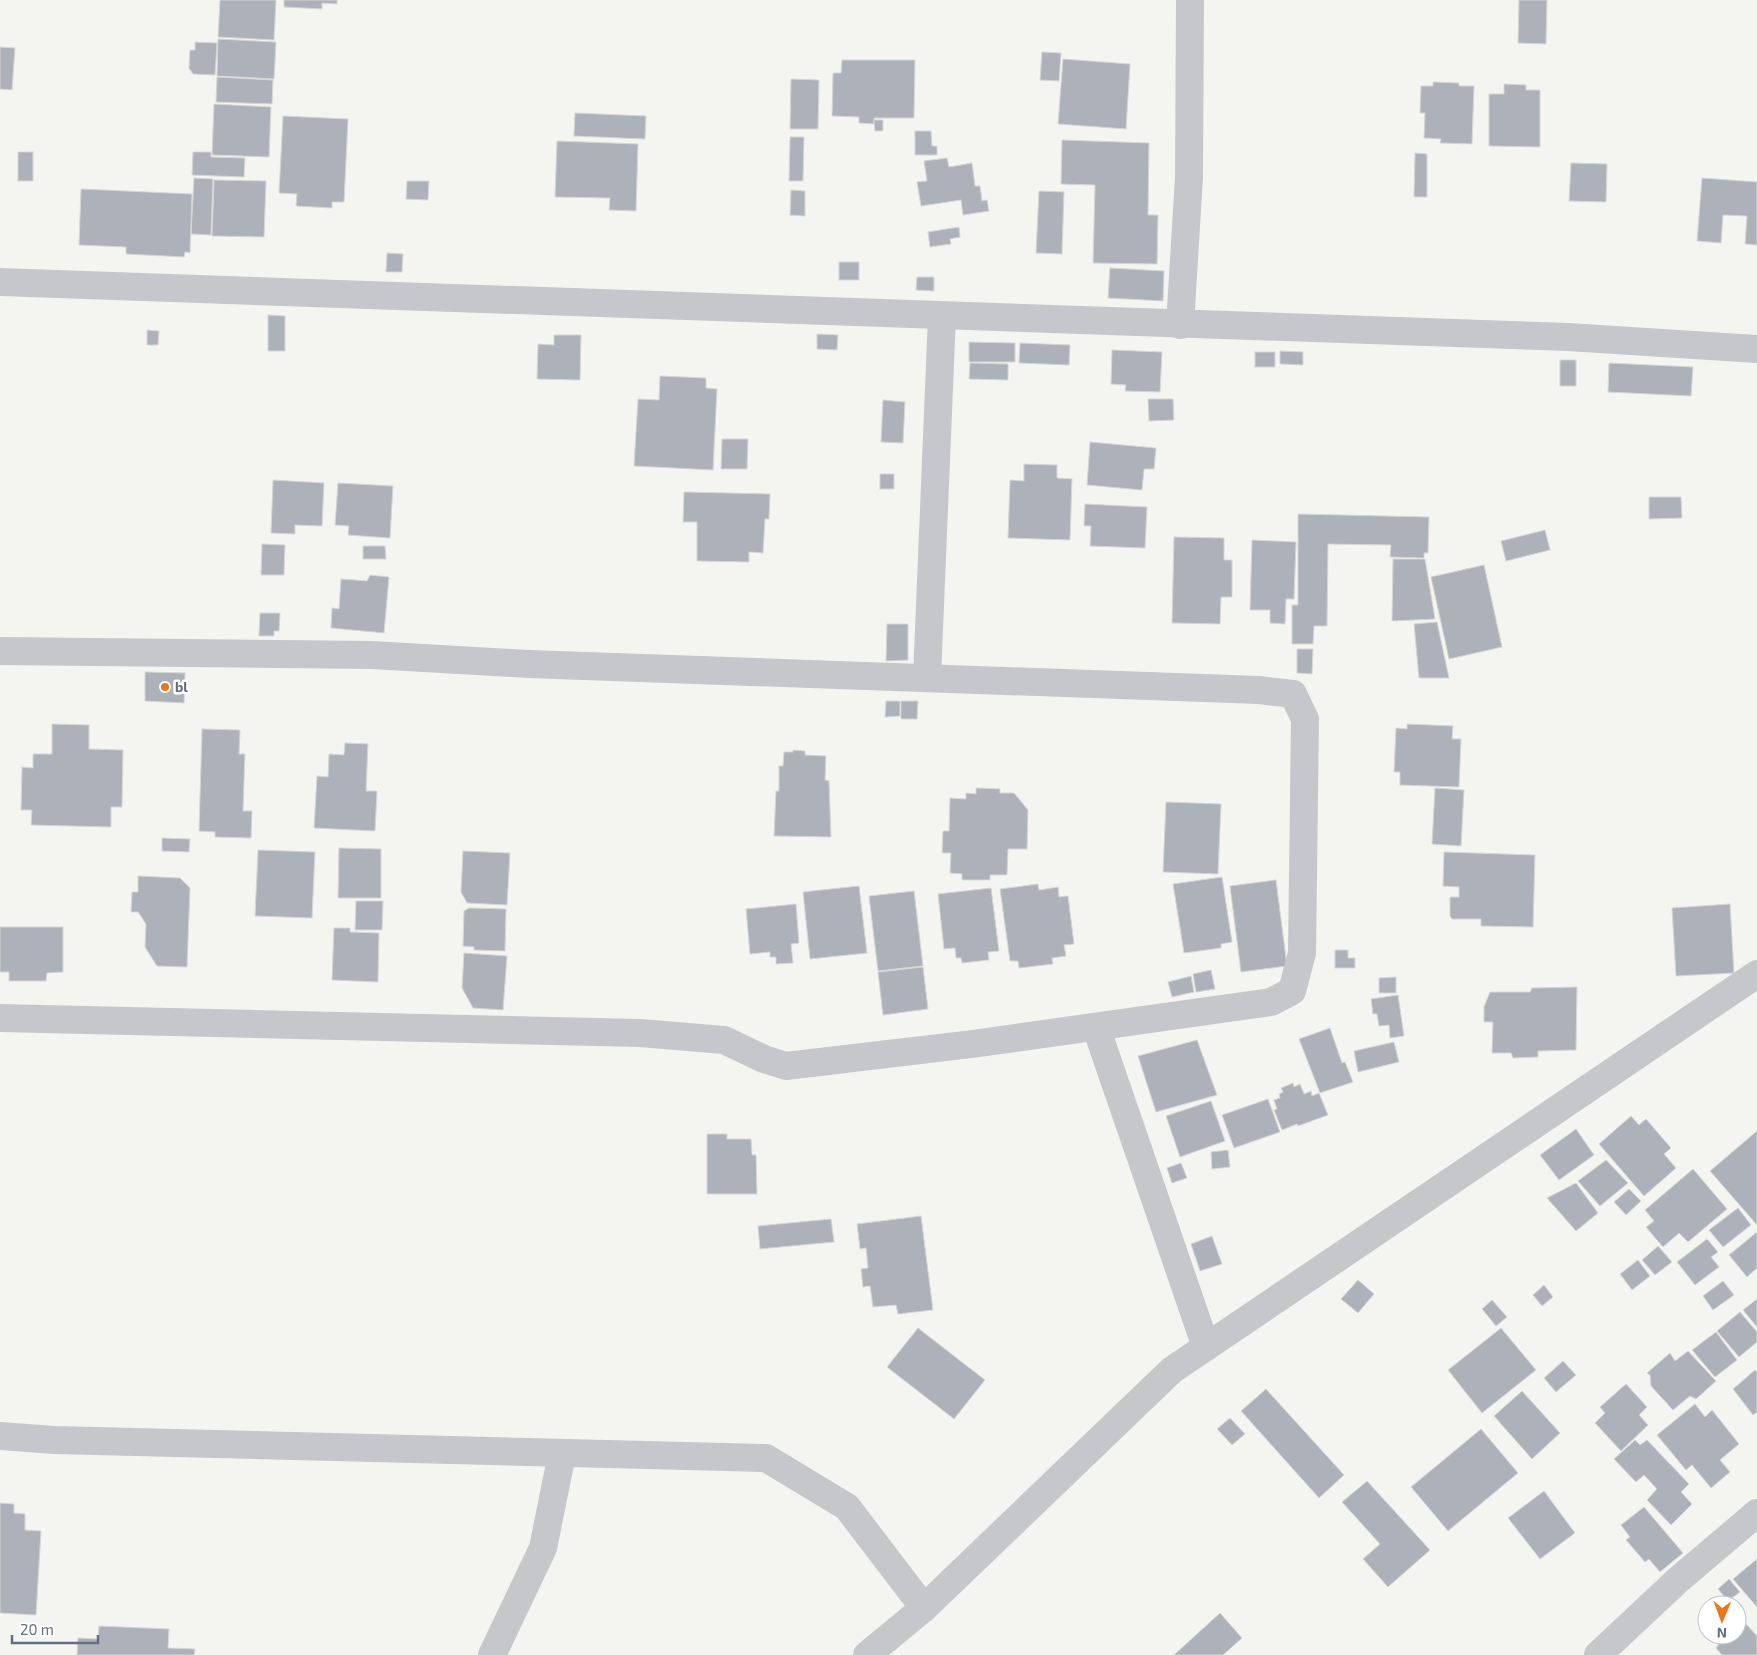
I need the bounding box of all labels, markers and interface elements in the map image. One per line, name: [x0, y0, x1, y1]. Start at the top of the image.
place label: bl: [175, 678, 188, 695]
marker: bl: [159, 681, 171, 693]
north arrow: [1697, 1595, 1747, 1645]
scale bar: [12, 1612, 99, 1644]
text: 20 m: [20, 1620, 54, 1638]
text: N: [1717, 1625, 1727, 1642]

